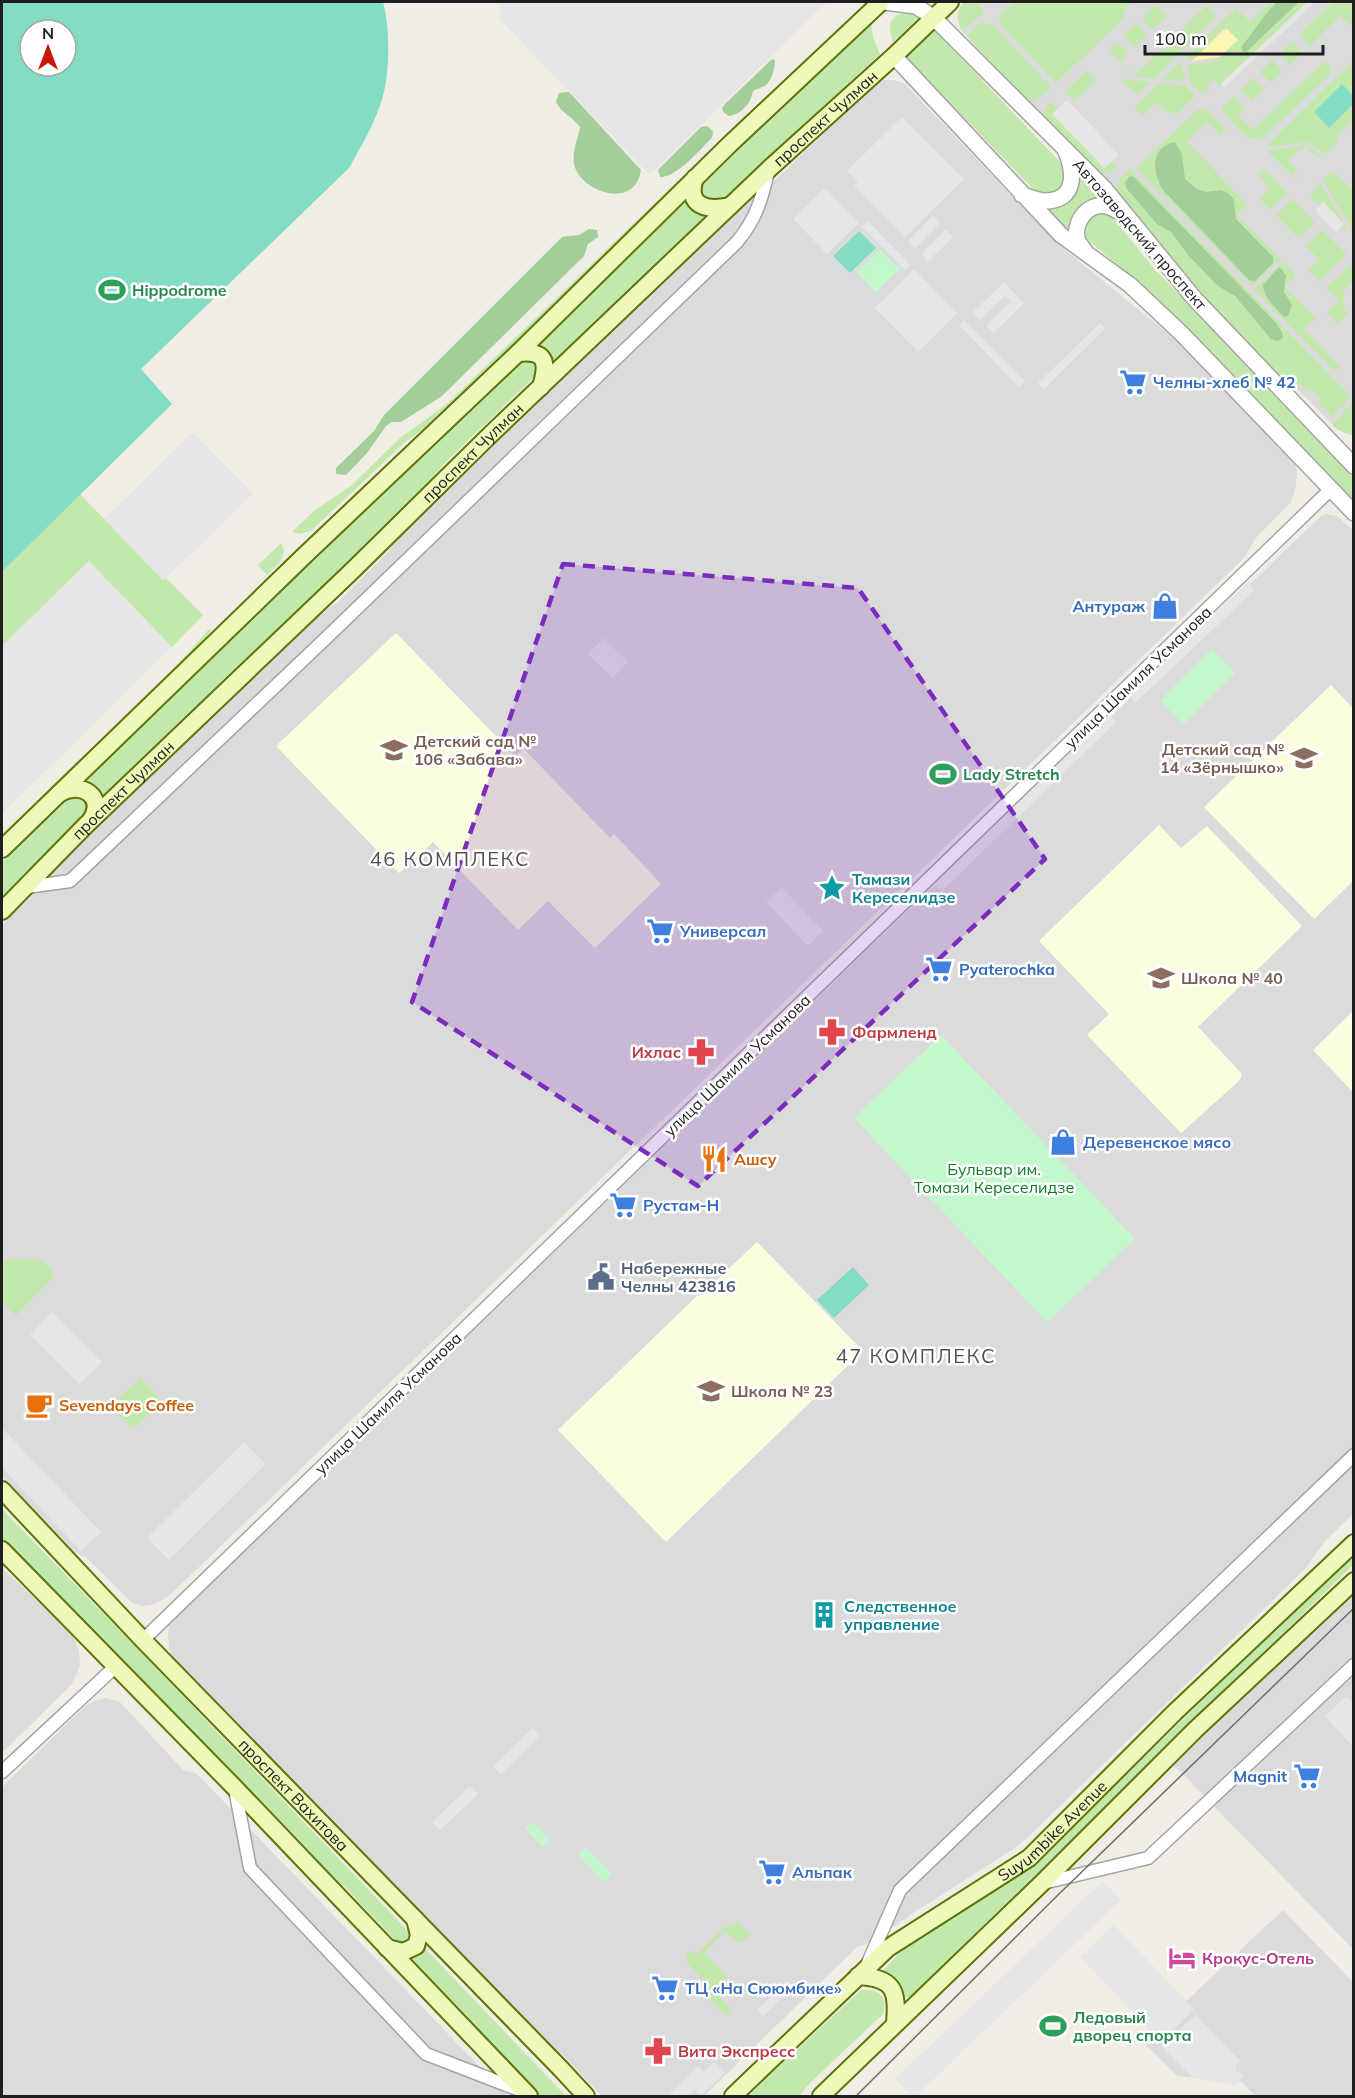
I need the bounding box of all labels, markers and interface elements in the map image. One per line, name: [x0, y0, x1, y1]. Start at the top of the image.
north arrow: [18, 18, 78, 78]
scale bar: [1145, 18, 1324, 56]
text: N: [42, 23, 54, 43]
text: 100 m: [1154, 27, 1207, 50]
street label: проспект Чулман: [769, 66, 882, 170]
street label: Автозаводский проспект: [1069, 154, 1212, 314]
sports icon: Hippodrome: [97, 275, 127, 305]
place label: Hippodrome: [132, 280, 227, 300]
supermarket icon: Челны-хлеб № 42: [1118, 367, 1148, 397]
place label: Челны-хлеб № 42: [1153, 372, 1296, 392]
street label: проспект Чулман: [418, 399, 527, 507]
shop icon: Антураж: [1150, 591, 1180, 621]
place label: Антураж: [1073, 596, 1145, 616]
street label: улица Шамиля Усманова: [1060, 602, 1216, 752]
place label: Детский сад № 106 «Забава»: [414, 731, 536, 769]
school or university icon: Детский сад № 106 «Забава»: [379, 735, 409, 765]
street label: проспект Чулман: [68, 736, 178, 844]
place label: Детский сад № 14 «Зёрнышко»: [1160, 739, 1284, 777]
school or university icon: Детский сад № 14 «Зёрнышко»: [1289, 743, 1319, 773]
sports icon: Lady Stretch: [928, 759, 958, 789]
place label: Lady Stretch: [963, 764, 1060, 784]
district label: 46 КОМПЛЕКС: [370, 846, 530, 871]
place label: Тамази Кереселидзе: [852, 869, 956, 907]
place icon: Тамази Кереселидзе: [817, 873, 847, 903]
supermarket icon: Универсал: [645, 916, 675, 946]
place label: Универсал: [679, 921, 766, 941]
supermarket icon: Pyaterochka: [924, 954, 954, 984]
place label: Pyaterochka: [959, 959, 1055, 979]
school or university icon: Школа № 40: [1146, 963, 1176, 993]
place label: Школа № 40: [1181, 968, 1283, 988]
street label: улица Шамиля Усманова: [659, 990, 815, 1140]
pharmacy icon: Фармленд: [817, 1017, 847, 1047]
place label: Фармленд: [852, 1022, 937, 1042]
pharmacy icon: Ихлас: [686, 1037, 716, 1067]
place label: Ихлас: [632, 1042, 681, 1062]
shop icon: Деревенское мясо: [1048, 1127, 1078, 1157]
place label: Деревенское мясо: [1083, 1132, 1231, 1152]
restaurant icon: Ашсу: [699, 1144, 729, 1174]
place label: Ашсу: [734, 1149, 777, 1169]
park label: Бульвар им. Томази Кереселидзе: [914, 1159, 1074, 1197]
supermarket icon: Рустам-Н: [608, 1190, 638, 1220]
place label: Рустам-Н: [643, 1195, 719, 1215]
place label: Набережные Челны 423816: [621, 1258, 736, 1296]
public building icon: Набережные Челны 423816: [586, 1262, 616, 1292]
street label: улица Шамиля Усманова: [310, 1328, 466, 1478]
district label: 47 КОМПЛЕКС: [836, 1343, 996, 1368]
school or university icon: Школа № 23: [696, 1376, 726, 1406]
place label: Школа № 23: [731, 1381, 833, 1401]
cafe icon: Sevendays Coffee: [24, 1390, 54, 1420]
place label: Sevendays Coffee: [59, 1395, 194, 1415]
place label: Следственное управление: [844, 1596, 957, 1634]
building icon: Следственное управление: [809, 1600, 839, 1630]
street label: проспект Вахитова: [235, 1734, 353, 1855]
supermarket icon: Magnit: [1292, 1761, 1322, 1791]
place label: Magnit: [1233, 1766, 1287, 1786]
street label: Suyumbike Avenue: [994, 1776, 1111, 1885]
supermarket icon: Альпак: [757, 1857, 787, 1887]
place label: Альпак: [792, 1862, 853, 1882]
hotel icon: Крокус-Отель: [1167, 1943, 1197, 1973]
place label: Крокус-Отель: [1202, 1948, 1314, 1968]
supermarket icon: ТЦ «На Сююмбике»: [650, 1973, 680, 2003]
place label: ТЦ «На Сююмбике»: [685, 1978, 842, 1998]
place label: Ледовый дворец спорта: [1073, 2007, 1192, 2045]
sports icon: Ледовый дворец спорта: [1038, 2011, 1068, 2041]
pharmacy icon: Вита Экспресс: [643, 2036, 673, 2066]
place label: Вита Экспресс: [678, 2041, 795, 2061]

